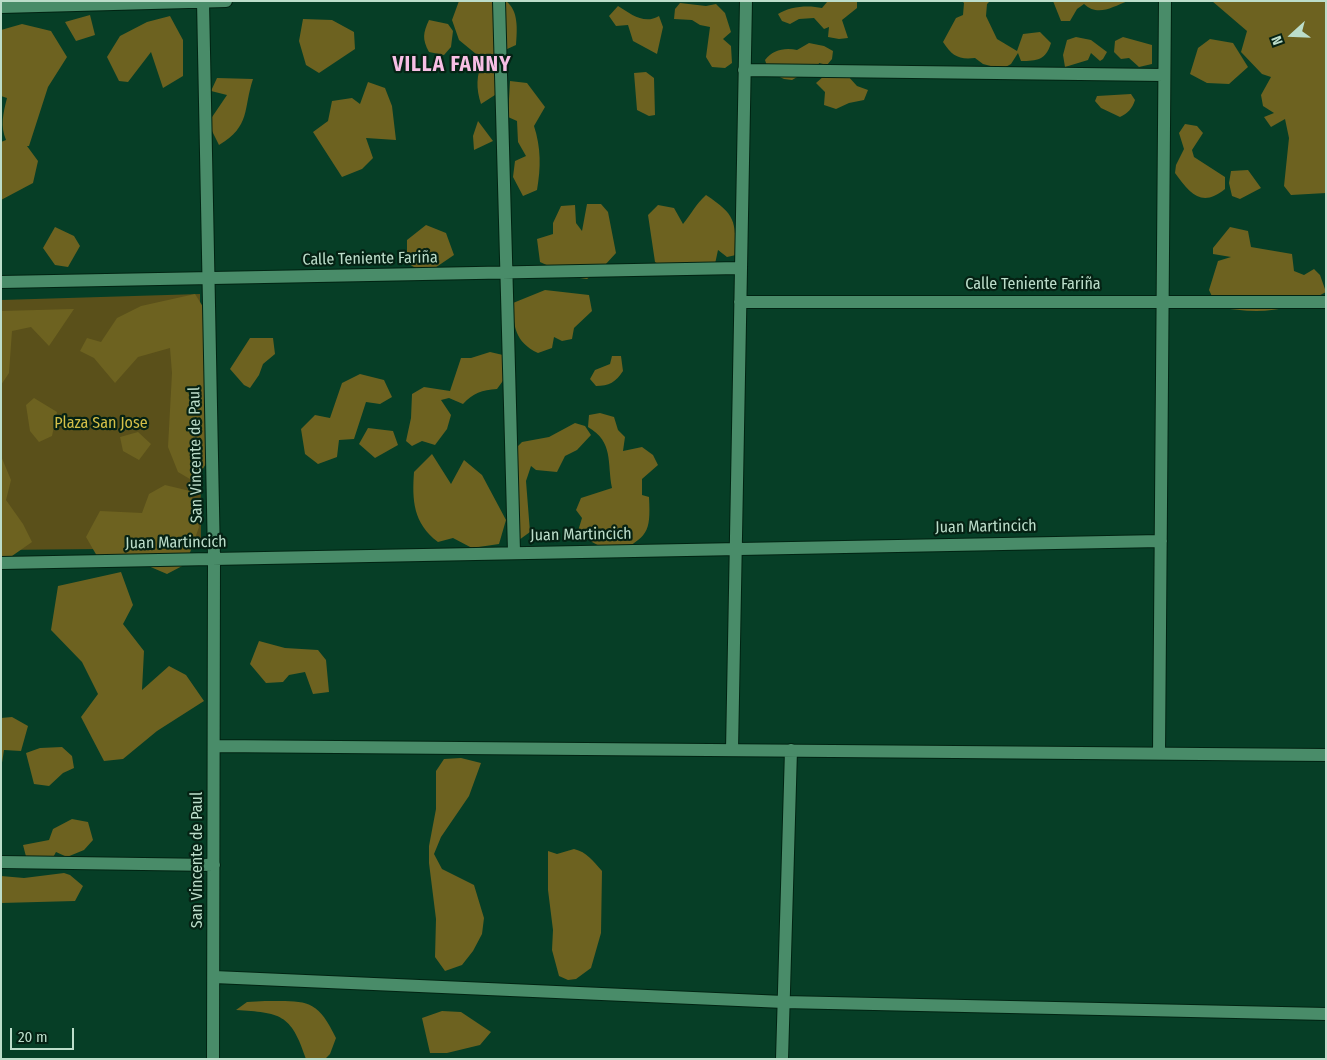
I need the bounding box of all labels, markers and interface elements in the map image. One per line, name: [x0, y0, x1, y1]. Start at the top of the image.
north arrow: [1267, 10, 1317, 60]
text: N: [1268, 33, 1287, 47]
district label: VILLA FANNY: [391, 52, 513, 78]
street label: Calle Teniente Fariña: [302, 248, 438, 270]
street label: Calle Teniente Fariña: [965, 275, 1101, 295]
street label: San Vincente de Paul: [185, 387, 207, 523]
park label: Plaza San Jose: [54, 414, 148, 434]
street label: Juan Martincich: [935, 517, 1037, 537]
street label: Juan Martincich: [530, 525, 632, 545]
street label: Juan Martincich: [125, 533, 227, 553]
street label: San Vincente de Paul: [188, 792, 208, 928]
scale bar: [12, 1018, 76, 1050]
text: 20 m: [18, 1028, 48, 1046]

